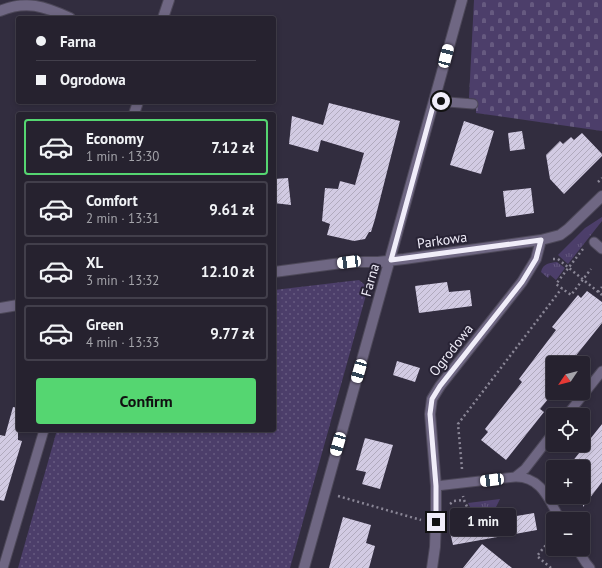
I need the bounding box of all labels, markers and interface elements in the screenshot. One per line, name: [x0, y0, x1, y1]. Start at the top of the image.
text: Farna: [60, 32, 96, 51]
car: [437, 43, 455, 69]
text: Ogrodowa: [60, 70, 126, 89]
route start: [432, 92, 450, 110]
icon: car: [38, 129, 74, 165]
text: Economy: [86, 129, 144, 148]
text: 7.12 zł: [211, 138, 254, 157]
text: 1 min · 13:30: [86, 148, 159, 165]
icon: car: [38, 191, 74, 227]
text: Comfort: [86, 191, 138, 210]
text: 9.61 zł: [209, 200, 254, 219]
text: 2 min · 13:31: [86, 210, 159, 227]
street label: Parkowa: [416, 228, 468, 252]
icon: car: [38, 253, 74, 289]
text: XL: [86, 253, 103, 272]
car: [336, 255, 362, 269]
street label: Farna: [357, 261, 383, 299]
text: 12.10 zł: [201, 262, 254, 281]
text: 3 min · 13:32: [86, 272, 159, 289]
icon: car: [38, 315, 74, 351]
text: Green: [86, 315, 124, 334]
street label: Ogrodowa: [425, 320, 477, 380]
text: 9.77 zł: [210, 324, 254, 343]
text: 4 min · 13:33: [86, 334, 159, 351]
north arrow: [546, 356, 590, 400]
map controls: [546, 356, 590, 556]
car: [350, 358, 368, 384]
button: Confirm: [36, 378, 256, 424]
button: locate: [546, 408, 590, 452]
car: [329, 431, 347, 457]
button: +: [546, 460, 590, 504]
car: [479, 473, 505, 487]
callout: 1 min: [450, 508, 516, 536]
button: −: [546, 512, 590, 556]
route end: [427, 513, 445, 531]
text: 1 min: [467, 513, 499, 530]

